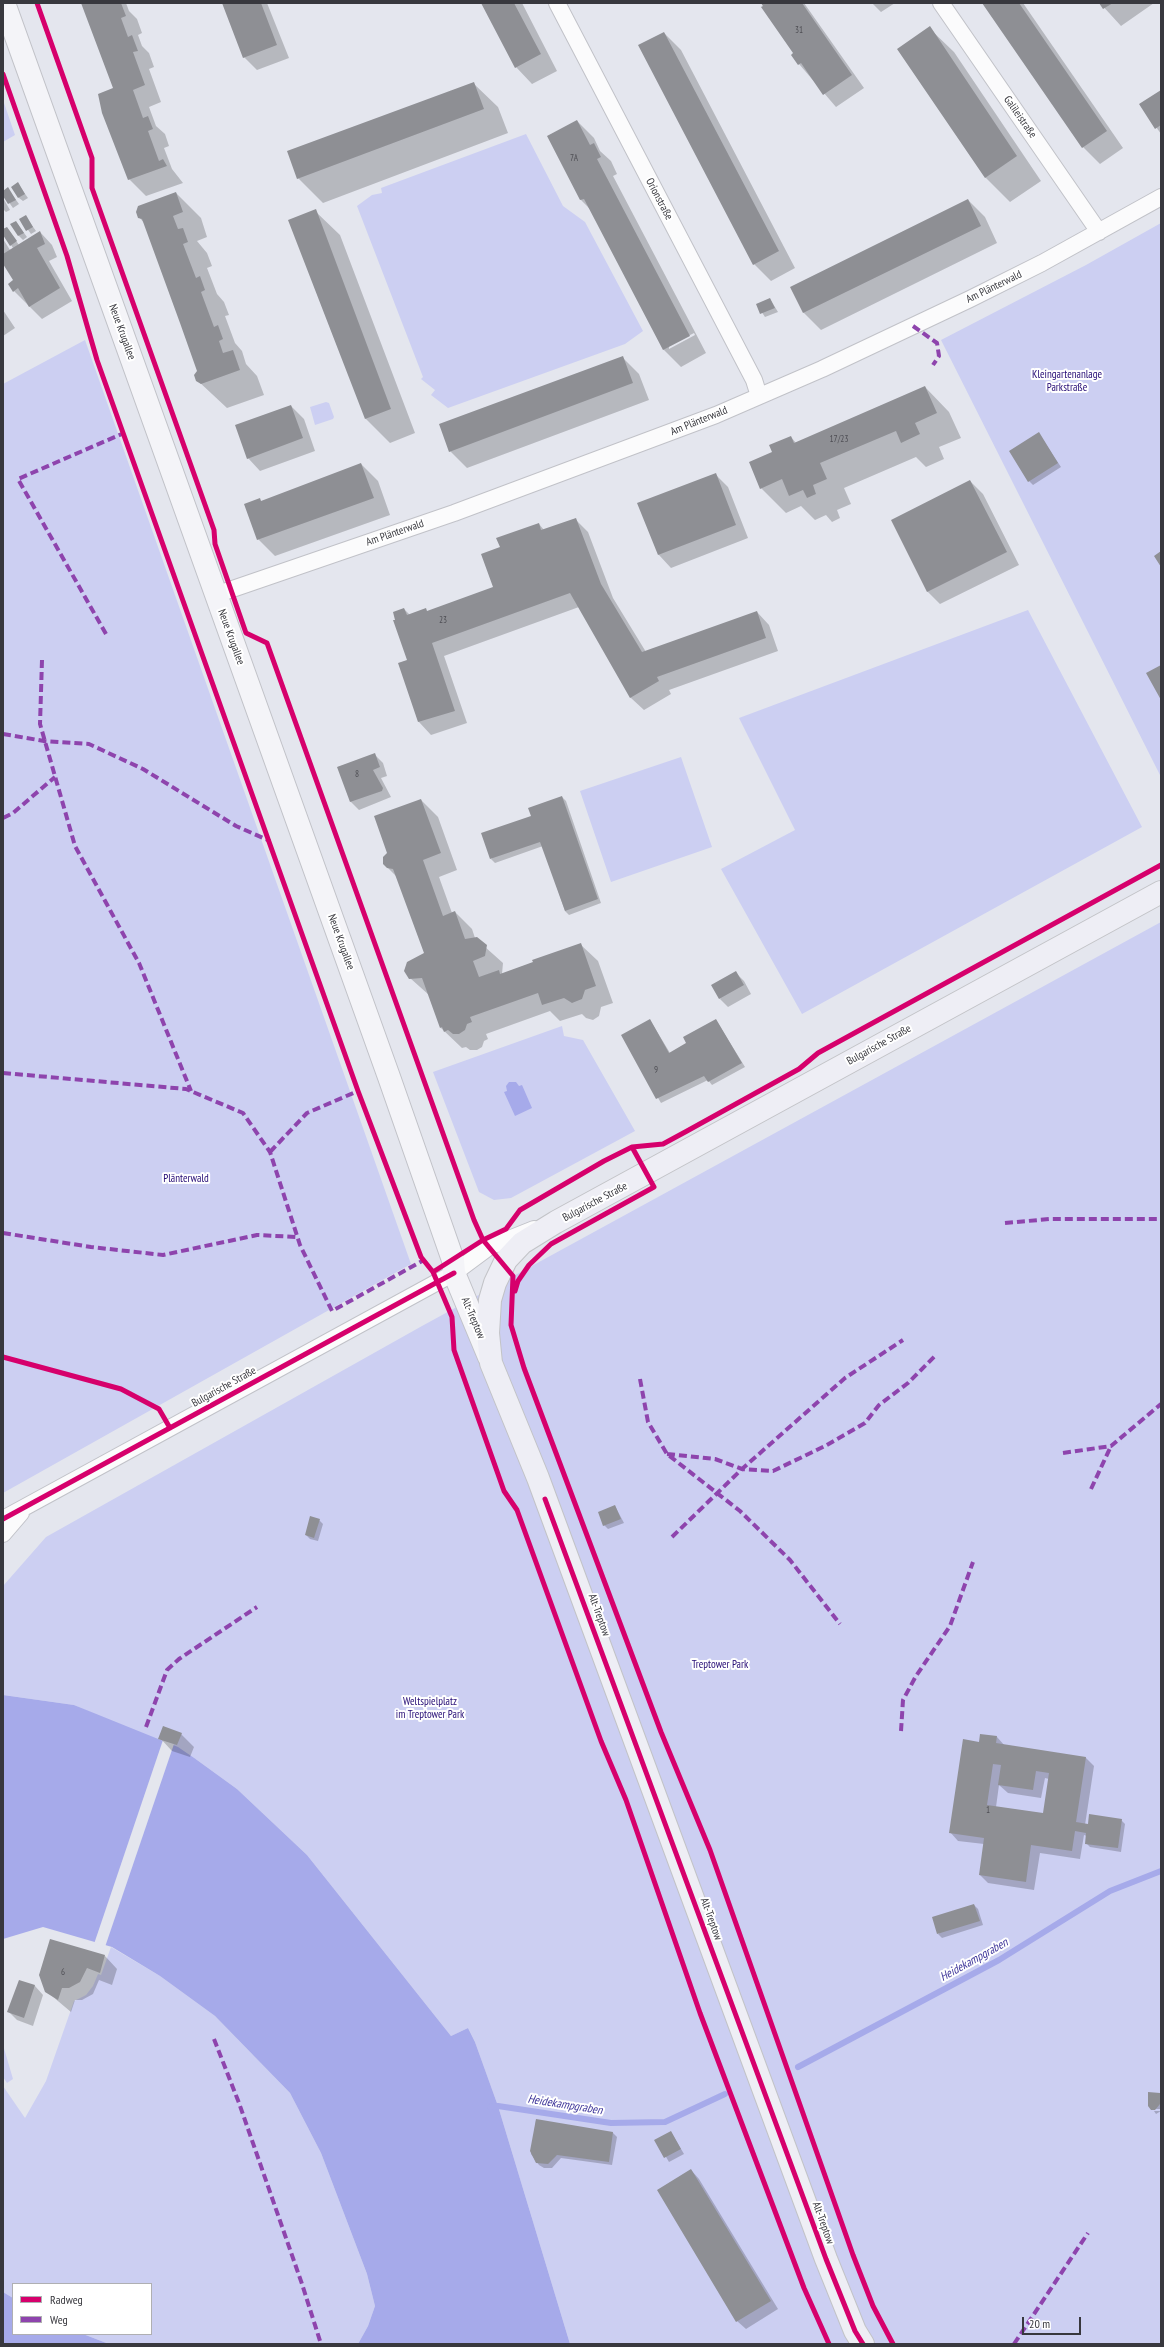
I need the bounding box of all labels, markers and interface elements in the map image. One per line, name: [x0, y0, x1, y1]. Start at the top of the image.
house number: 31: [795, 25, 803, 35]
street label: Galileistraße: [1001, 93, 1039, 141]
house number: 7A: [570, 153, 578, 163]
street label: Orionstraße: [643, 176, 675, 222]
street label: Am Plänterwald: [964, 268, 1024, 306]
street label: Neue Krugallee: [106, 302, 138, 362]
park label: Kleingartenanlage Parkstraße: [1032, 368, 1102, 394]
street label: Am Plänterwald: [669, 404, 729, 438]
house number: 17/23: [830, 434, 848, 444]
street label: Am Plänterwald: [364, 517, 426, 549]
street label: Neue Krugallee: [215, 607, 247, 667]
house number: 23: [439, 615, 447, 625]
house number: 8: [355, 769, 359, 779]
street label: Neue Krugallee: [325, 912, 357, 972]
street label: Bulgarische Straße: [845, 1022, 913, 1068]
house number: 9: [654, 1065, 658, 1075]
park label: Plänterwald: [163, 1172, 209, 1186]
street label: Bulgarische Straße: [560, 1179, 630, 1225]
street label: Alt-Treptow: [458, 1295, 488, 1341]
street label: Bulgarische Straße: [190, 1364, 258, 1410]
street label: Alt-Treptow: [585, 1592, 613, 1638]
park label: Treptower Park: [692, 1658, 748, 1672]
park label: Weltspielplatz im Treptower Park: [396, 1695, 464, 1721]
house number: 1: [986, 1805, 990, 1815]
street label: Alt-Treptow: [697, 1896, 725, 1942]
water label: Heidekampgraben: [938, 1935, 1010, 1985]
house number: 6: [61, 1967, 65, 1977]
water label: Heidekampgraben: [527, 2092, 603, 2118]
street label: Alt-Treptow: [809, 2200, 837, 2246]
legend: [12, 2283, 152, 2335]
text: Radweg: [50, 2292, 83, 2307]
scale bar: [1024, 2309, 1083, 2335]
text: Weg: [50, 2312, 68, 2327]
text: 20 m: [1029, 2316, 1050, 2331]

